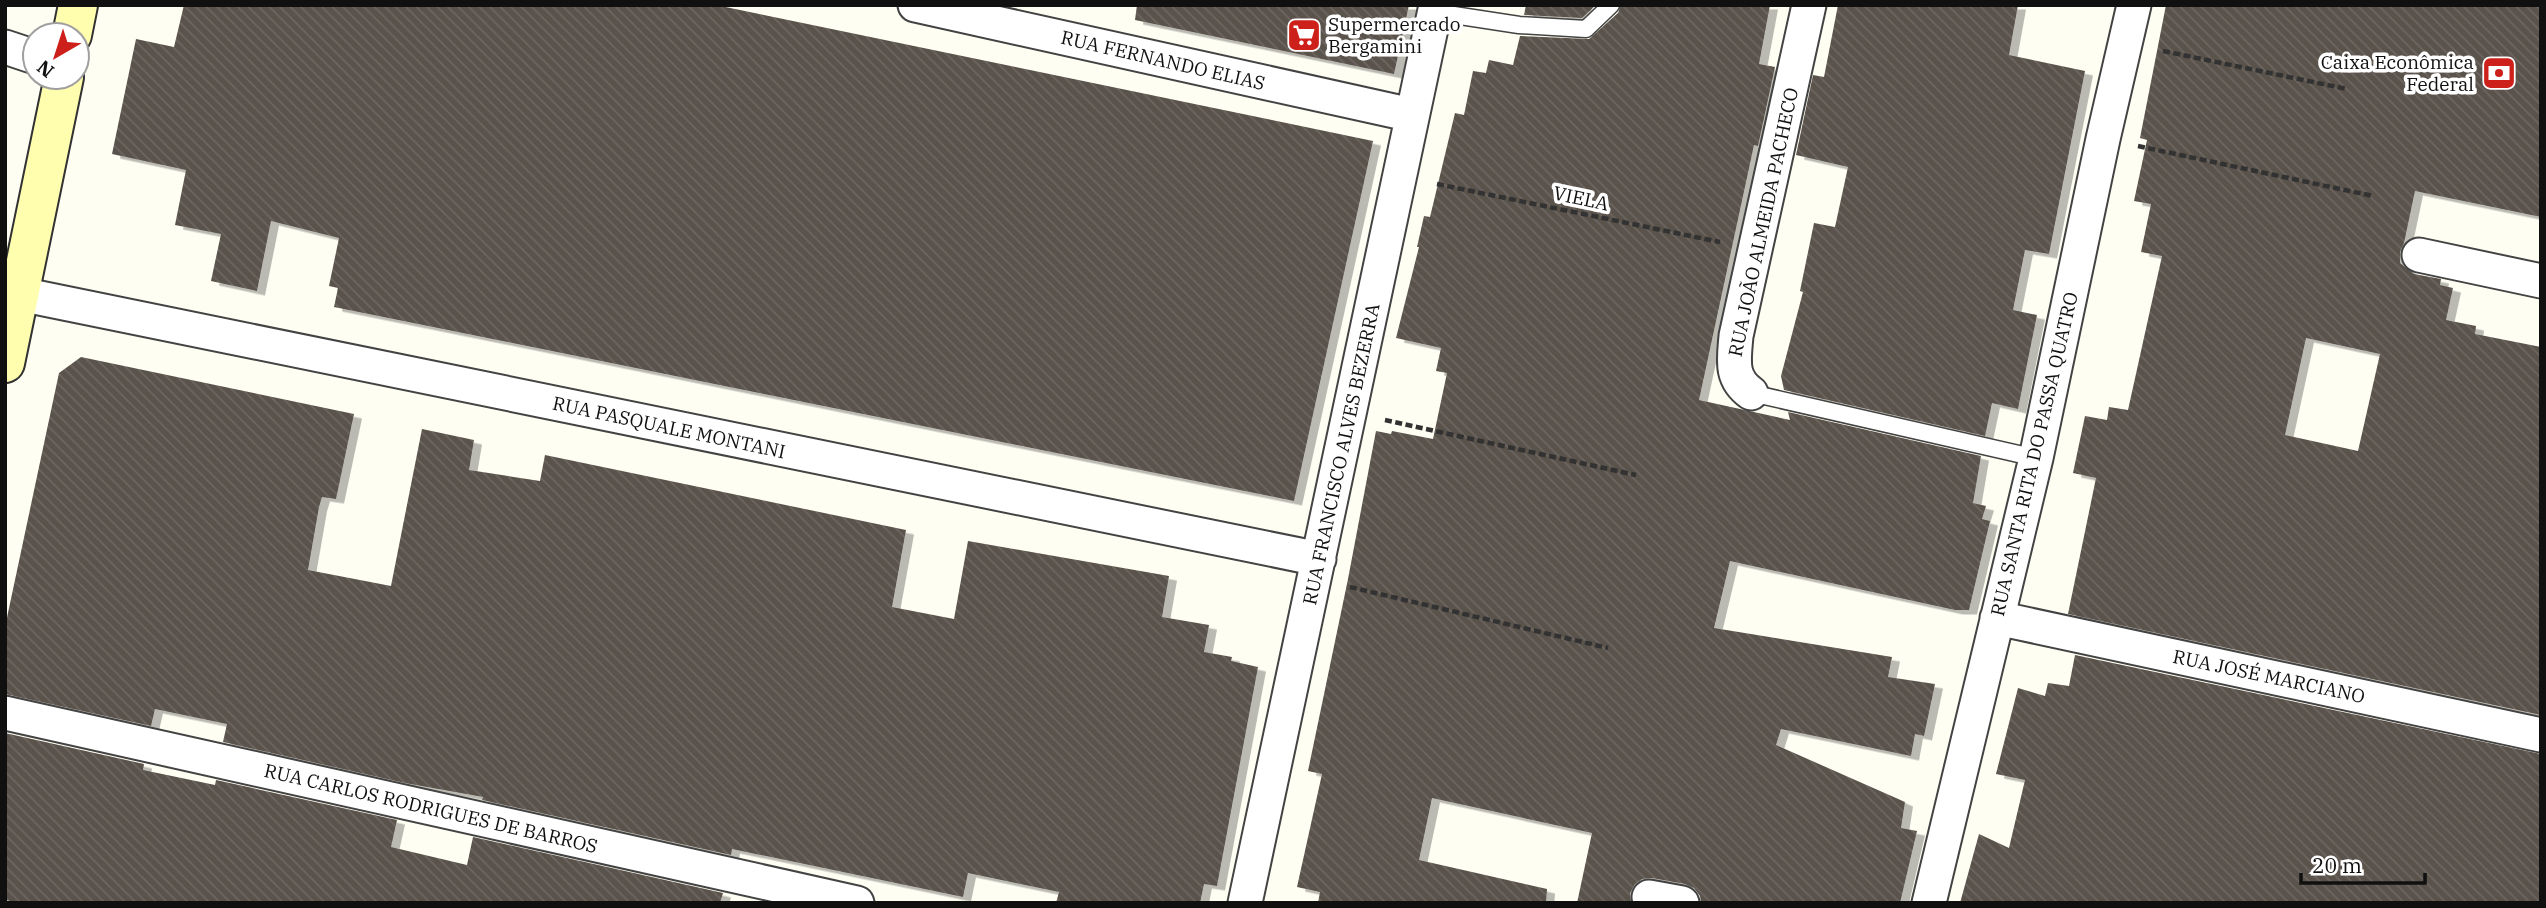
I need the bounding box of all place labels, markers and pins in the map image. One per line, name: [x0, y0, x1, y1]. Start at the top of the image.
place label: Supermercado Bergamini: [1328, 12, 1460, 58]
supermarket icon: Supermercado Bergamini: [1285, 16, 1323, 54]
place label: Caixa Econômica Federal: [2321, 50, 2474, 96]
bank icon: Caixa Econômica Federal: [2480, 54, 2518, 92]

